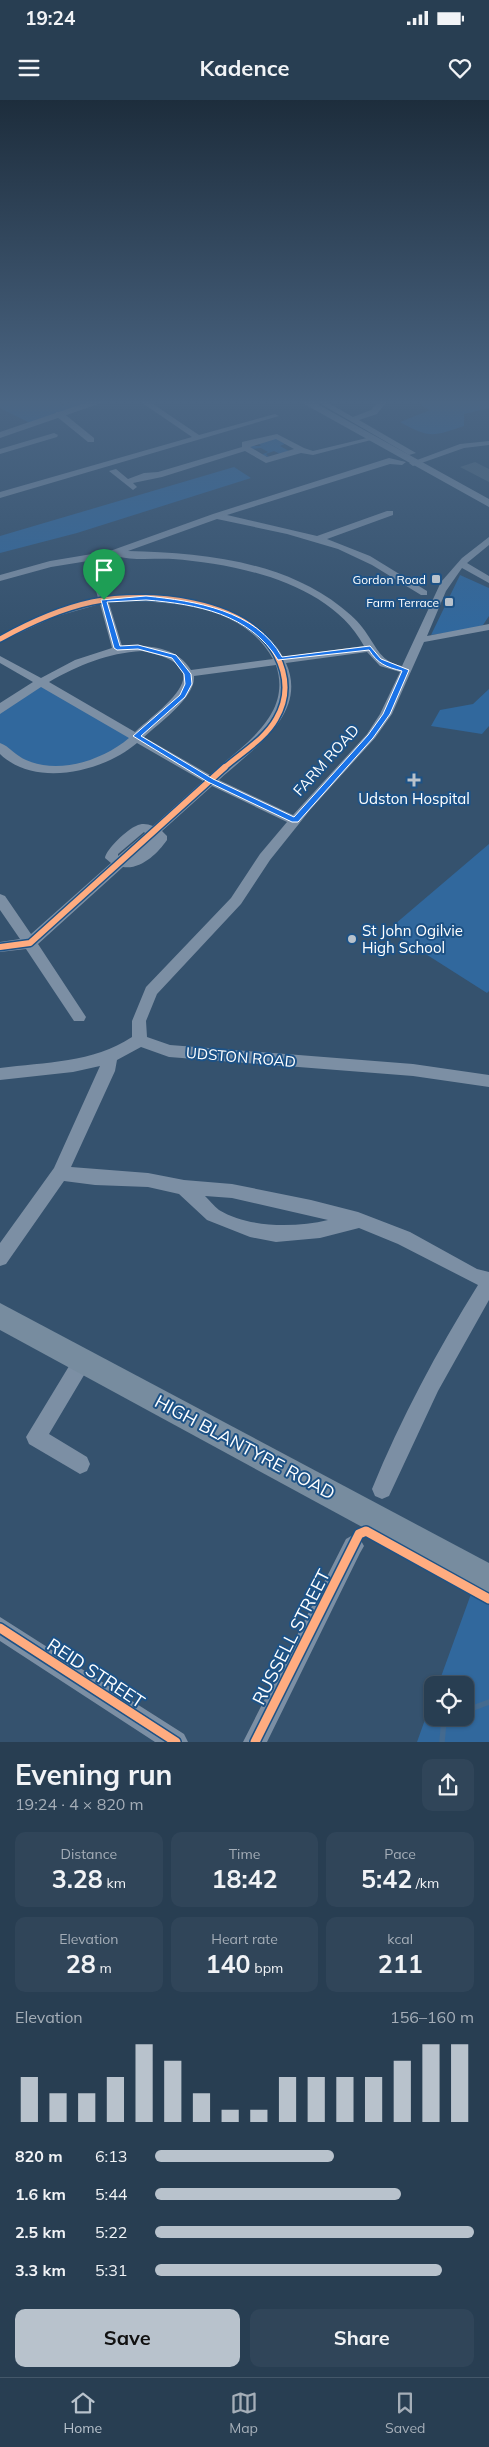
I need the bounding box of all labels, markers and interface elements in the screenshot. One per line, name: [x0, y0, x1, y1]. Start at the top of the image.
text: 19:24: [25, 6, 75, 30]
icon: menu: [15, 54, 43, 82]
text: Kadence: [199, 54, 290, 82]
icon: heart: [446, 54, 474, 82]
pin: [83, 549, 125, 600]
icon: arrive: [90, 556, 118, 584]
place label: Gordon Road: [352, 572, 426, 587]
marker: Gordon Road: [430, 573, 442, 585]
place label: Farm Terrace: [366, 595, 439, 610]
marker: Farm Terrace: [443, 596, 455, 608]
street label: FARM ROAD: [289, 720, 363, 800]
marker: Udston Hospital: [407, 773, 421, 787]
place label: Udston Hospital: [358, 789, 470, 808]
place label: St John Ogilvie High School: [362, 921, 463, 957]
marker: St John Ogilvie High School: [346, 933, 358, 945]
street label: UDSTON ROAD: [185, 1043, 297, 1071]
street label: HIGH BLANTYRE ROAD: [151, 1390, 339, 1504]
street label: RUSSELL STREET: [247, 1565, 335, 1709]
street label: REID STREET: [43, 1633, 149, 1713]
map controls: [424, 1676, 474, 1726]
button: locate: [424, 1676, 474, 1726]
text: Evening run: [15, 1757, 172, 1792]
button: share: [422, 1759, 474, 1811]
text: 19:24 · 4 × 820 m: [15, 1794, 144, 1814]
text: Distance: [61, 1845, 117, 1863]
text: Time: [229, 1845, 260, 1863]
text: Pace: [384, 1845, 416, 1863]
text: 3.28: [52, 1863, 103, 1894]
text: 18:42: [211, 1863, 278, 1894]
text: 5:42: [361, 1863, 412, 1894]
text: km: [103, 1874, 126, 1892]
text: /km: [412, 1874, 439, 1892]
text: Elevation: [59, 1930, 118, 1948]
text: Heart rate: [211, 1930, 278, 1948]
text: kcal: [387, 1930, 413, 1948]
text: 28: [66, 1948, 96, 1979]
text: 140: [206, 1948, 251, 1979]
text: 211: [378, 1948, 423, 1979]
text: m: [96, 1959, 112, 1977]
text: bpm: [251, 1959, 283, 1977]
text: Elevation: [15, 2007, 83, 2027]
text: 156–160 m: [390, 2007, 474, 2027]
text: 820 m: [15, 2146, 63, 2166]
text: 6:13: [95, 2146, 127, 2166]
text: 1.6 km: [15, 2184, 66, 2204]
text: 5:44: [95, 2184, 127, 2204]
text: 2.5 km: [15, 2222, 66, 2242]
text: 5:22: [95, 2222, 127, 2242]
text: 3.3 km: [15, 2260, 66, 2280]
text: 5:31: [95, 2260, 127, 2280]
button: Save: [15, 2309, 240, 2367]
button: Share: [250, 2309, 474, 2367]
tab: Home: [64, 2389, 102, 2437]
tab: Map: [229, 2389, 258, 2437]
tab: Saved: [385, 2389, 425, 2437]

